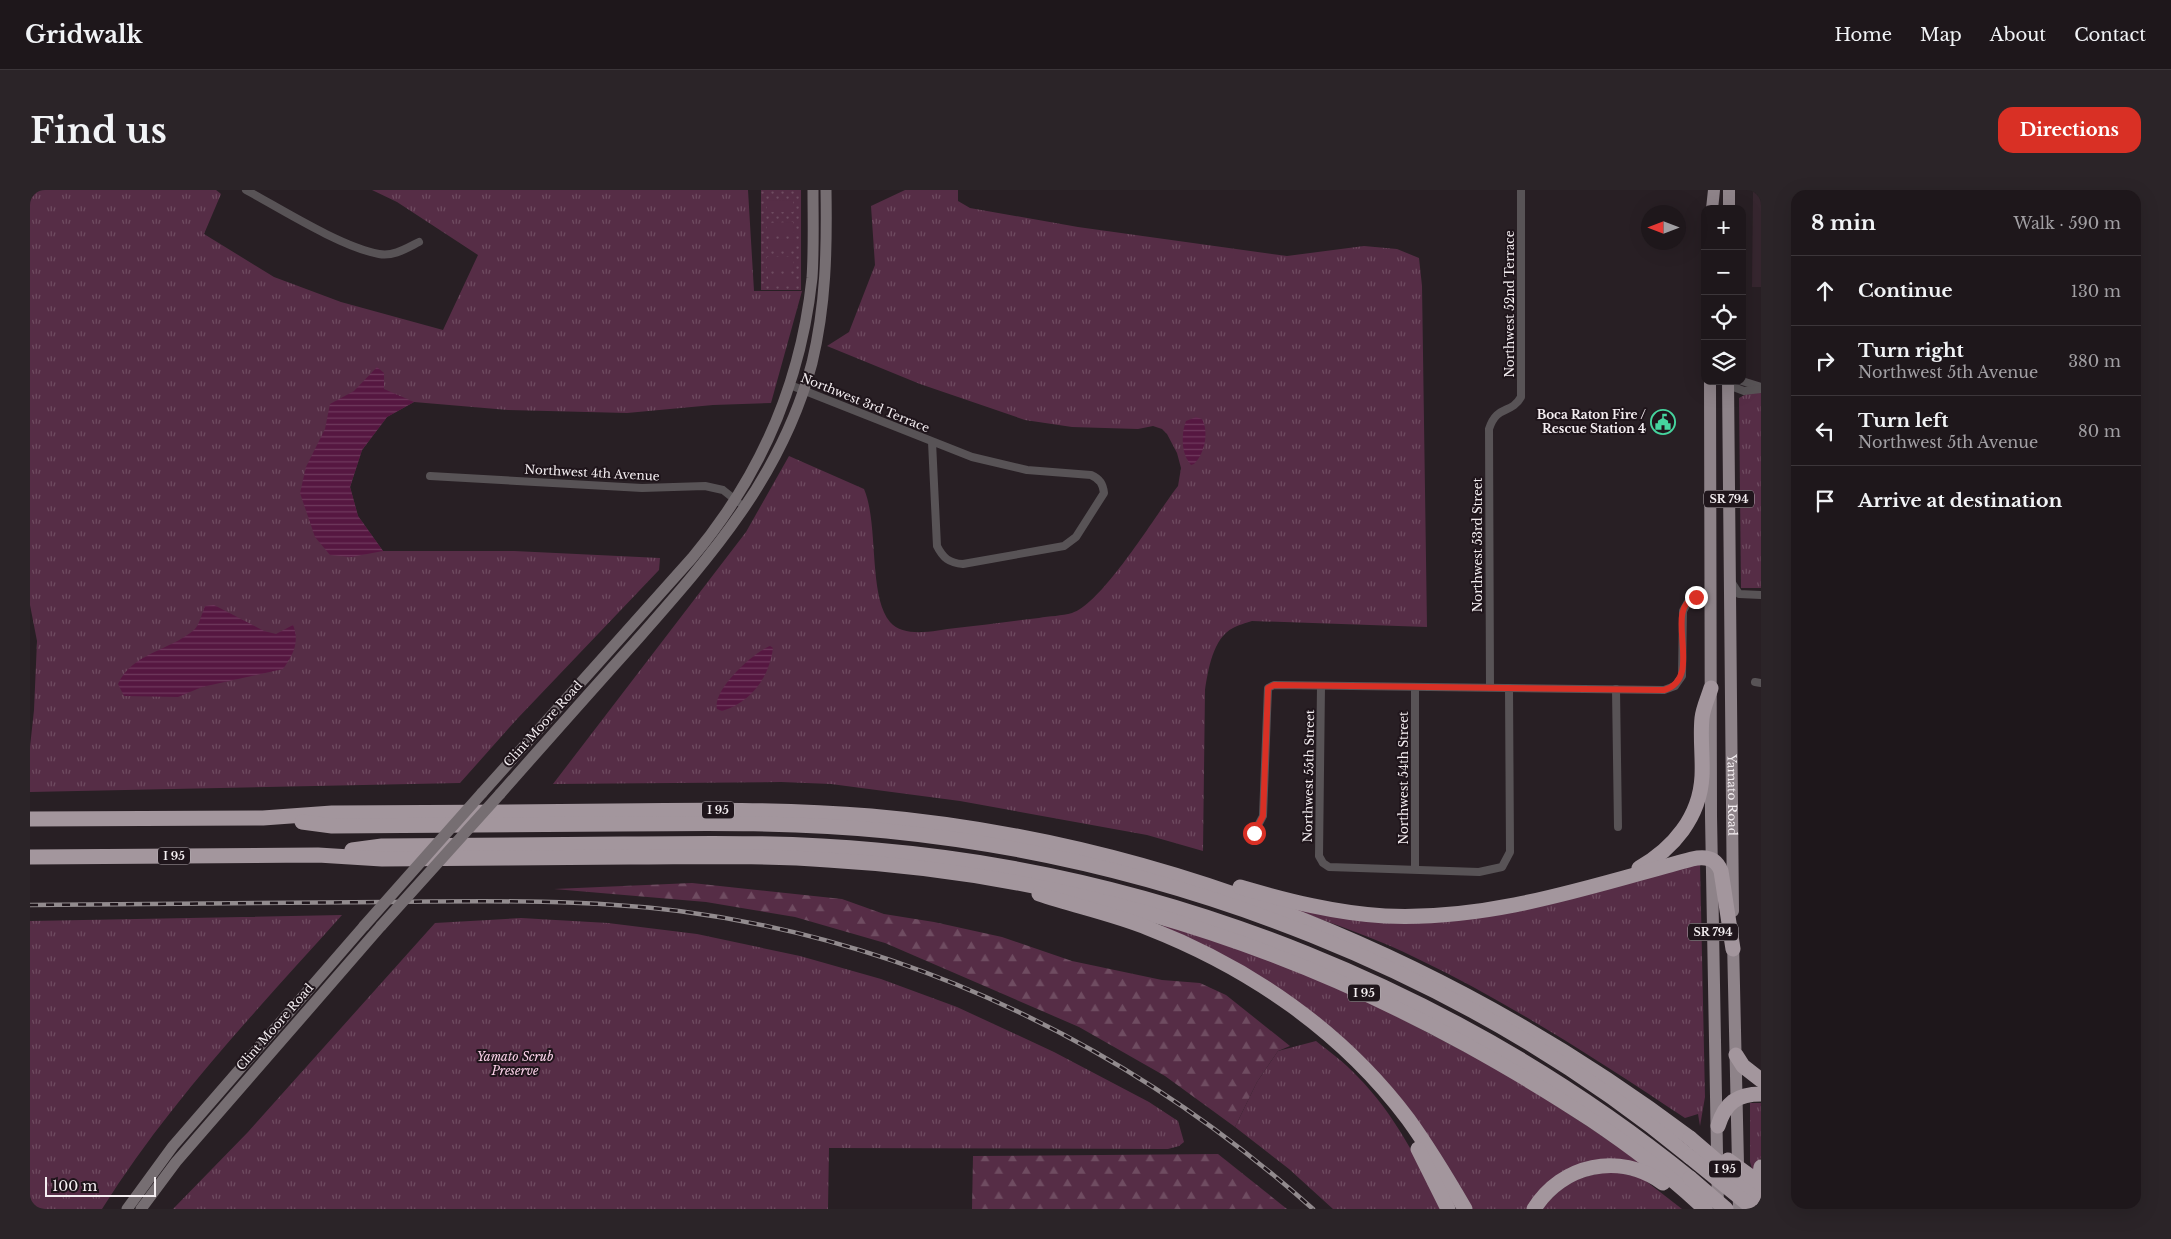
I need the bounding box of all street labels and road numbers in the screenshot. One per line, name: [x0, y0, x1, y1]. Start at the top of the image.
street label: Northwest 52nd Terrace: [1502, 230, 1517, 378]
street label: Northwest 3rd Terrace: [799, 370, 932, 435]
street label: Northwest 4th Avenue: [524, 461, 660, 484]
street label: Northwest 53rd Street: [1470, 477, 1485, 612]
road number: SR 794: [1704, 490, 1754, 508]
street label: Clint Moore Road: [500, 678, 585, 770]
street label: Northwest 55th Street: [1300, 709, 1317, 843]
street label: Northwest 54th Street: [1396, 711, 1411, 845]
street label: Yamato Road: [1725, 753, 1740, 836]
road number: I 95: [702, 802, 734, 818]
road number: I 95: [158, 848, 190, 864]
road number: SR 794: [1688, 924, 1738, 940]
street label: Clint Moore Road: [233, 980, 316, 1073]
road number: I 95: [1348, 984, 1380, 1001]
road number: I 95: [1709, 1161, 1741, 1178]

